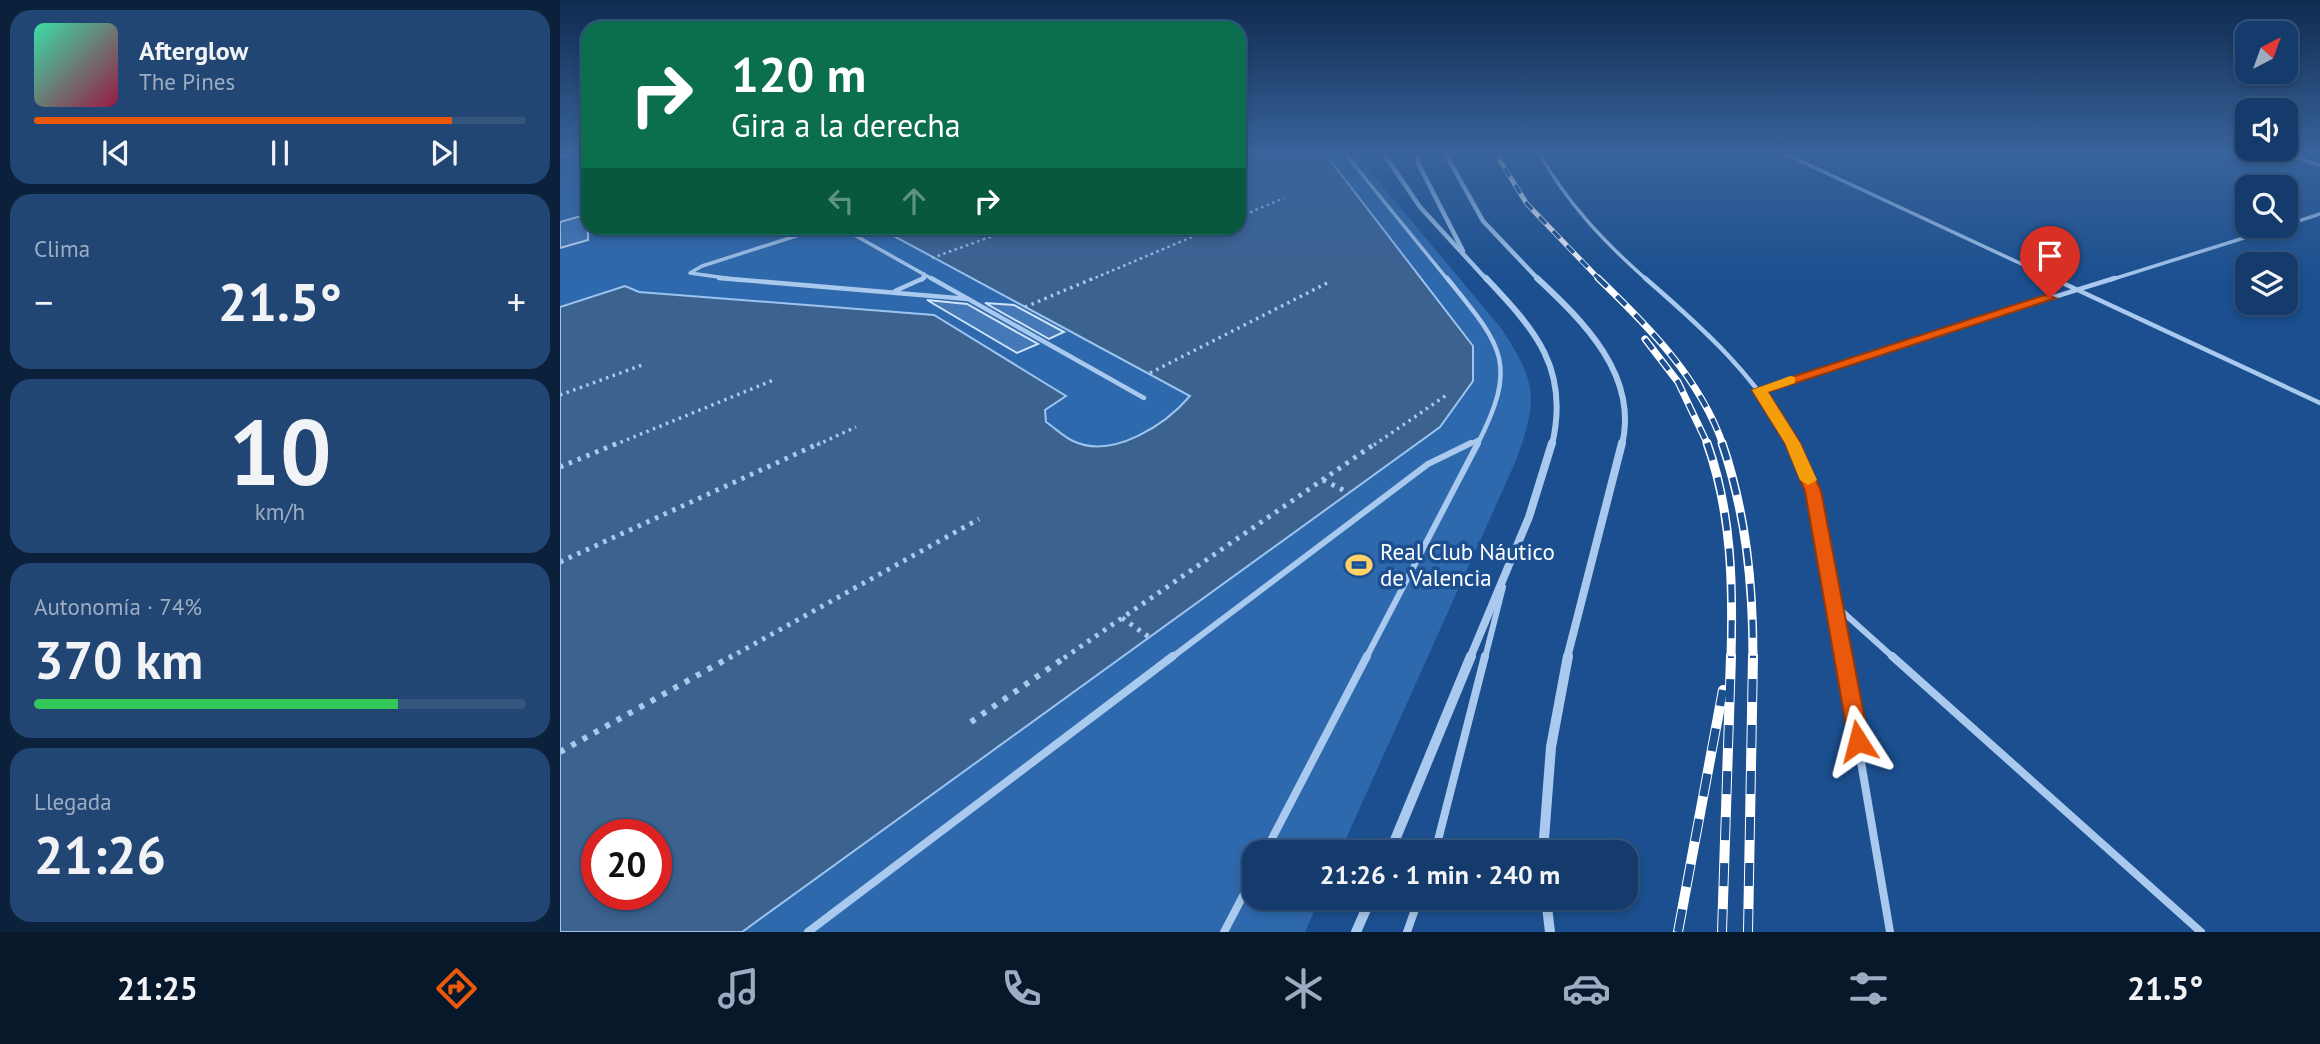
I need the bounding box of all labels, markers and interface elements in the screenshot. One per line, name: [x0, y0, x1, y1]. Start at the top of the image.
north arrow: [2235, 21, 2298, 84]
map controls: [2235, 21, 2298, 315]
text: Afterglow: [139, 34, 248, 67]
text: 120 m: [731, 42, 866, 106]
icon: right: [616, 49, 707, 140]
text: The Pines: [139, 67, 235, 96]
button: sound: [2235, 98, 2298, 161]
text: Gira a la derecha: [731, 104, 961, 146]
icon: previous: [97, 134, 135, 172]
icon: pause: [261, 134, 299, 172]
icon: next: [425, 134, 463, 172]
button: search: [2235, 175, 2298, 238]
icon: left: [822, 182, 860, 220]
icon: ahead: [895, 182, 933, 220]
icon: right: [968, 182, 1006, 220]
pin: [2020, 226, 2080, 298]
text: Clima: [34, 234, 90, 263]
icon: arrive: [2031, 237, 2069, 275]
button: layers: [2235, 252, 2298, 315]
text: 21.5°: [218, 268, 342, 335]
text: −: [34, 277, 53, 326]
text: +: [507, 277, 526, 326]
text: 10: [228, 392, 332, 510]
text: km/h: [255, 497, 305, 526]
place label: Real Club Náutico de Valencia: [1380, 537, 1555, 592]
sports icon: Real Club Náutico de Valencia: [1344, 550, 1374, 580]
text: Autonomía · 74%: [34, 592, 202, 621]
text: 370 km: [34, 626, 203, 693]
position arrow: [1821, 704, 1895, 778]
text: Llegada: [34, 787, 112, 816]
speed limit sign: 20: [581, 819, 672, 910]
text: 21:26: [34, 821, 166, 888]
text: 21:26 · 1 min · 240 m: [1320, 858, 1560, 891]
icon: directions: [432, 964, 481, 1013]
icon: music: [714, 964, 763, 1013]
icon: phone: [997, 964, 1046, 1013]
icon: climate: [1279, 964, 1328, 1013]
icon: car: [1562, 964, 1611, 1013]
icon: filters: [1844, 964, 1893, 1013]
text: 21:25: [117, 967, 198, 1009]
text: 21.5°: [2127, 967, 2203, 1009]

